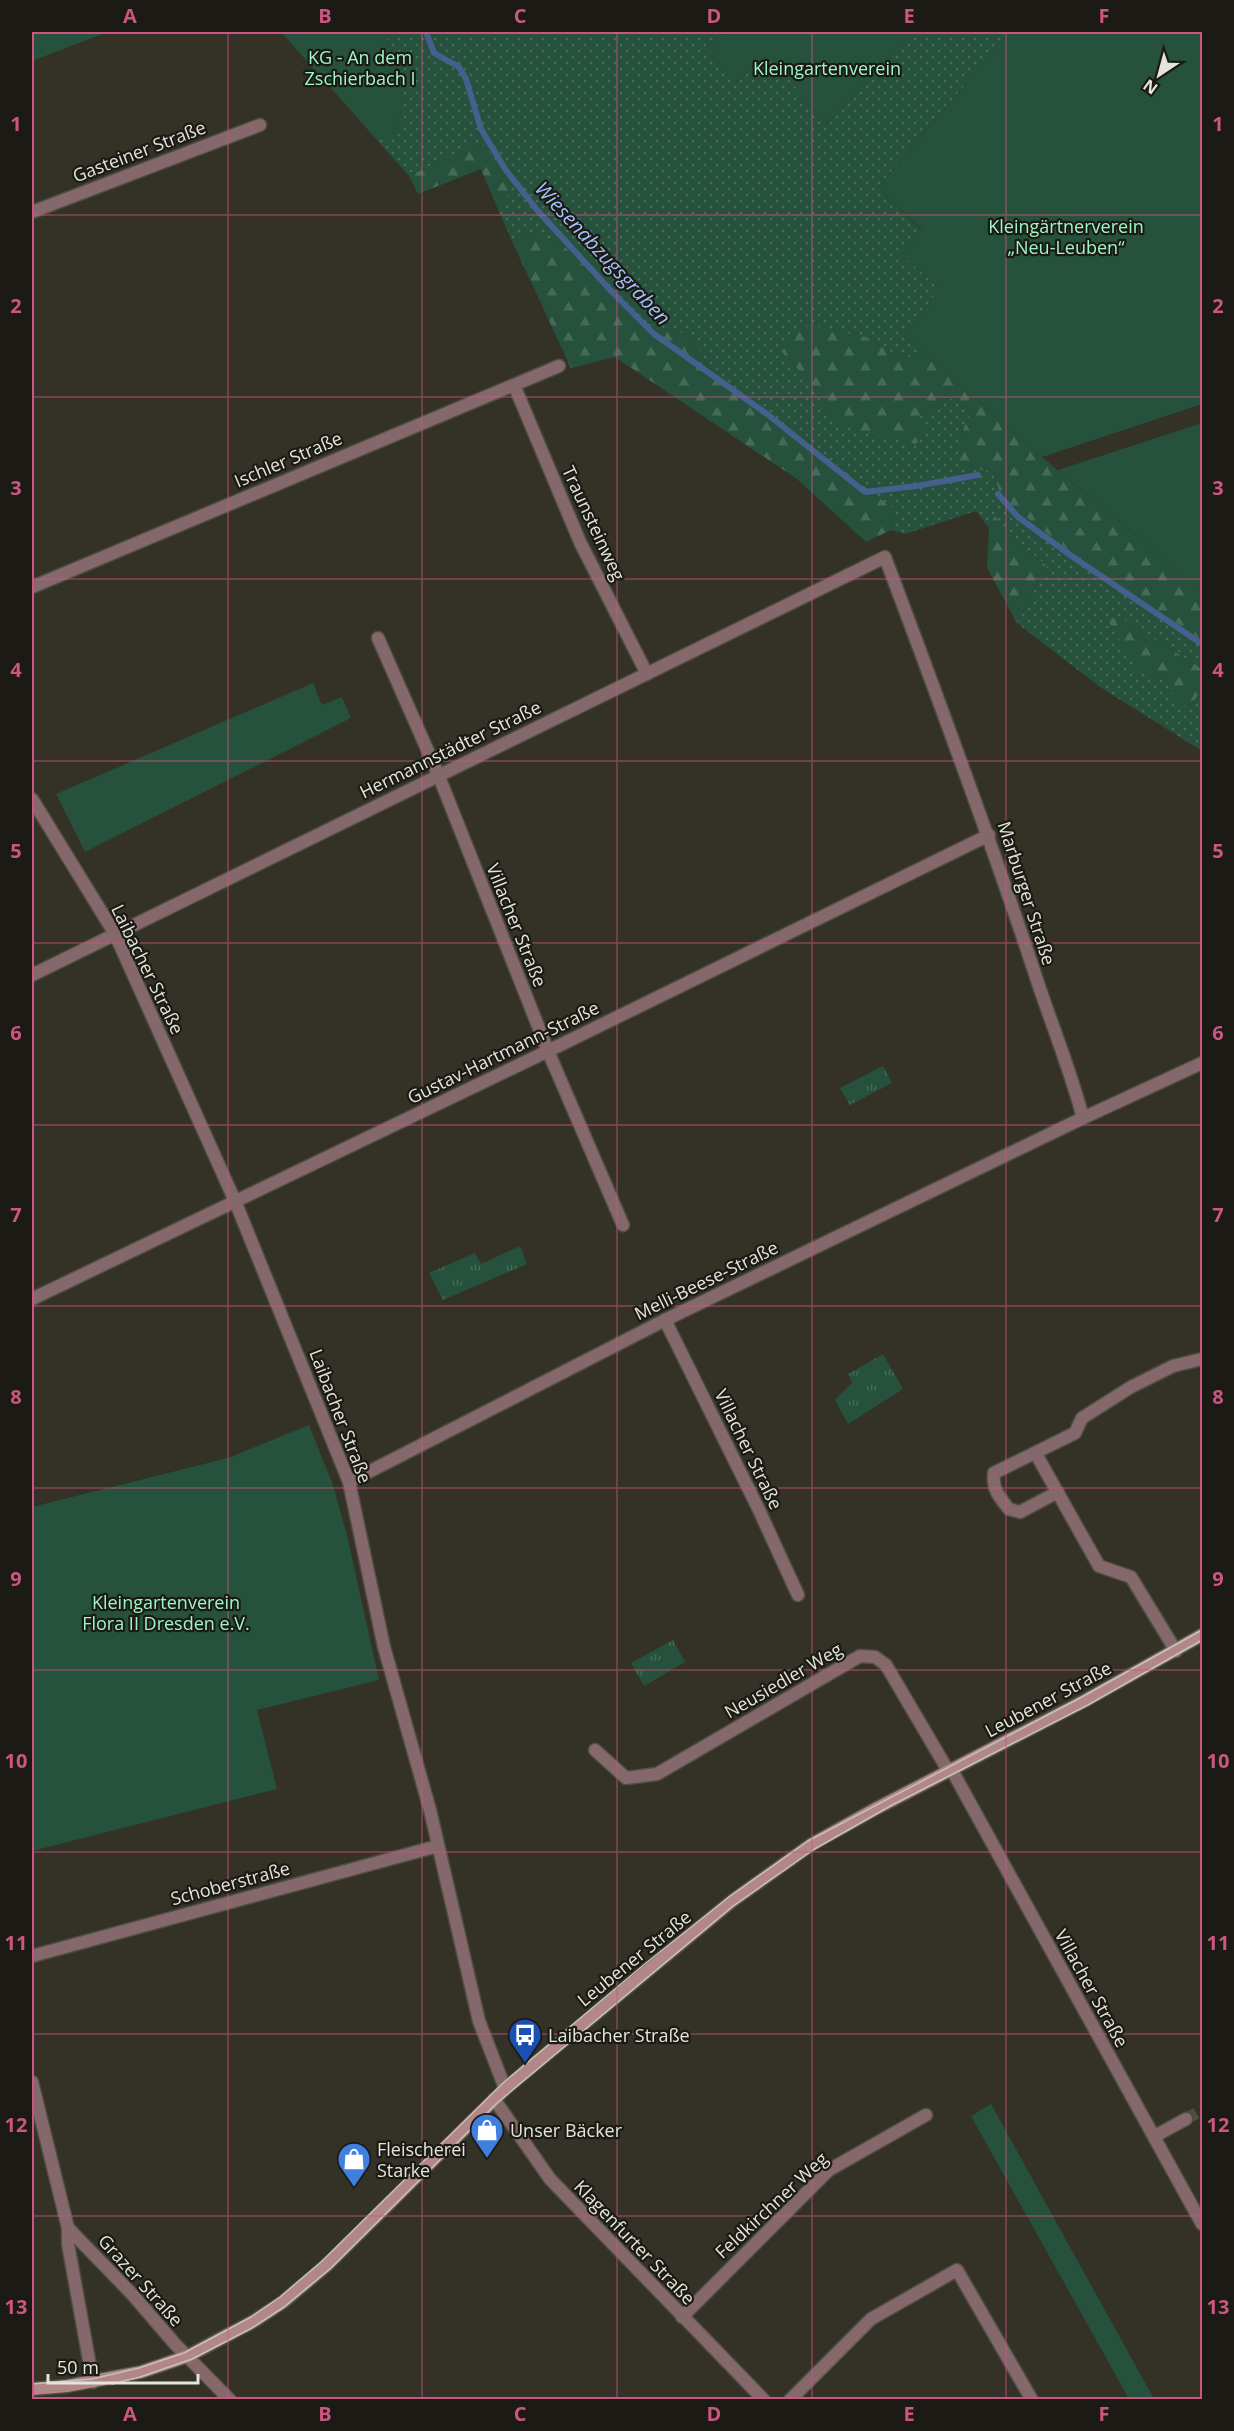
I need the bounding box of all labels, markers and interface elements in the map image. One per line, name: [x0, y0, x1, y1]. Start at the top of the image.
text: A: [123, 2, 137, 29]
text: B: [318, 2, 332, 29]
text: C: [514, 2, 527, 29]
text: D: [707, 2, 721, 29]
text: E: [903, 2, 915, 29]
text: F: [1099, 2, 1109, 29]
park label: KG - An dem Zschierbach I: [305, 45, 415, 90]
north arrow: [1129, 45, 1189, 105]
park label: Kleingartenverein: [753, 56, 901, 80]
text: N: [1138, 74, 1162, 100]
text: 1: [10, 110, 22, 137]
text: 1: [1212, 110, 1224, 137]
street label: Gasteiner Straße: [69, 115, 209, 187]
water label: Wiesenabzugsgraben: [529, 175, 677, 331]
park label: Kleingärtnerverein „Neu-Leuben“: [988, 214, 1144, 259]
text: 2: [10, 292, 22, 319]
text: 2: [1212, 292, 1224, 319]
street label: Ischler Straße: [230, 426, 346, 492]
street label: Traunsteinweg: [557, 462, 631, 584]
text: 3: [10, 474, 22, 501]
text: 3: [1212, 474, 1224, 501]
text: 4: [10, 656, 22, 683]
text: 4: [1212, 656, 1224, 683]
street label: Hermannstädter Straße: [355, 695, 545, 803]
street label: Marburger Straße: [992, 818, 1062, 968]
text: 5: [10, 837, 22, 864]
text: 5: [1212, 837, 1224, 864]
street label: Villacher Straße: [481, 860, 553, 990]
street label: Laibacher Straße: [106, 900, 190, 1038]
street label: Gustav-Hartmann-Straße: [403, 995, 603, 1109]
text: 6: [10, 1019, 22, 1046]
text: 6: [1212, 1019, 1224, 1046]
text: 7: [10, 1201, 22, 1228]
text: 7: [1212, 1201, 1224, 1228]
street label: Melli-Beese-Straße: [630, 1235, 782, 1325]
street label: Laibacher Straße: [304, 1346, 378, 1486]
text: 8: [10, 1383, 22, 1410]
text: 8: [1212, 1383, 1224, 1410]
street label: Villacher Straße: [709, 1385, 789, 1513]
text: 9: [10, 1565, 22, 1592]
text: 9: [1212, 1565, 1224, 1592]
park label: Kleingartenverein Flora II Dresden e.V.: [82, 1590, 250, 1635]
street label: Neusiedler Weg: [720, 1636, 846, 1723]
street label: Leubener Straße: [981, 1656, 1115, 1742]
text: 10: [5, 1747, 27, 1774]
text: 10: [1207, 1747, 1229, 1774]
street label: Schoberstraße: [168, 1856, 292, 1910]
street label: Leubener Straße: [572, 1905, 696, 2011]
street label: Villacher Straße: [1050, 1925, 1134, 2051]
text: 11: [5, 1929, 27, 1956]
text: 11: [1207, 1929, 1229, 1956]
bus stop icon: Laibacher Straße: [507, 2017, 543, 2064]
place label: Laibacher Straße: [548, 2023, 690, 2047]
text: 12: [5, 2111, 27, 2138]
text: 12: [1207, 2111, 1229, 2138]
shop icon: Unser Bäcker: [469, 2112, 505, 2159]
place label: Unser Bäcker: [510, 2118, 623, 2142]
place label: Fleischerei Starke: [377, 2137, 466, 2182]
shop icon: Fleischerei Starke: [336, 2141, 372, 2188]
street label: Feldkirchner Weg: [710, 2146, 833, 2263]
street label: Klagenfurter Straße: [569, 2175, 701, 2309]
street label: Grazer Straße: [93, 2229, 189, 2331]
text: 13: [5, 2293, 27, 2320]
text: 13: [1207, 2293, 1229, 2320]
scale bar: [48, 2347, 198, 2385]
text: 50 m: [57, 2355, 99, 2379]
text: A: [123, 2400, 137, 2427]
text: B: [318, 2400, 332, 2427]
text: C: [514, 2400, 527, 2427]
text: D: [707, 2400, 721, 2427]
text: E: [903, 2400, 915, 2427]
text: F: [1099, 2400, 1109, 2427]

